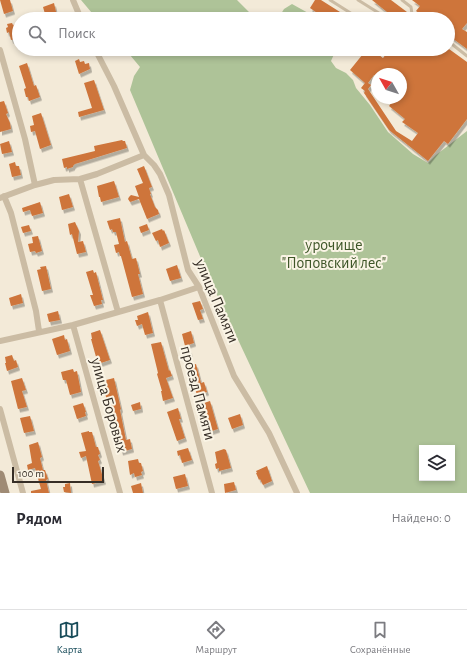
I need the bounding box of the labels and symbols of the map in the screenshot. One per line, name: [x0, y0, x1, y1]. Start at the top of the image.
north arrow: [371, 68, 407, 104]
park label: урочище "Поповский лес": [282, 237, 386, 271]
street label: улица Памяти: [191, 256, 242, 346]
street label: проезд Памяти: [178, 344, 218, 442]
street label: улица Боровых: [87, 355, 130, 454]
scale bar: [12, 465, 104, 484]

